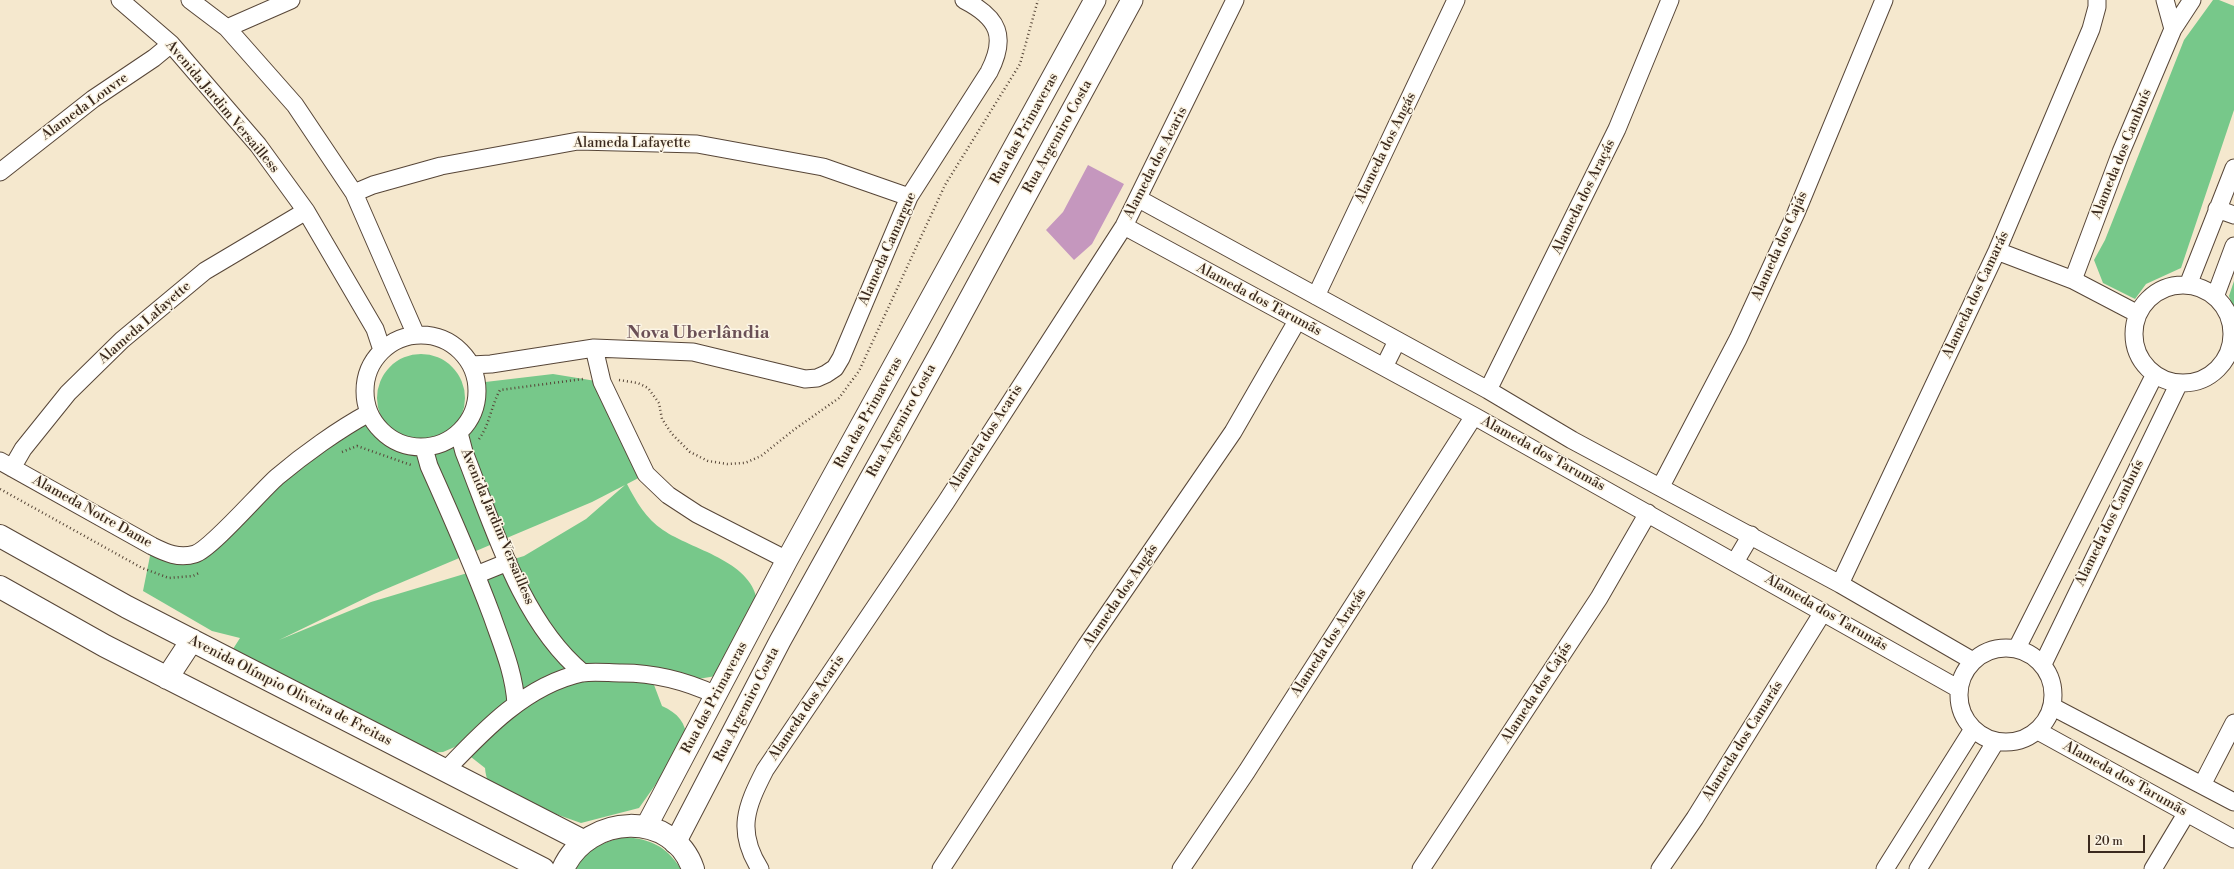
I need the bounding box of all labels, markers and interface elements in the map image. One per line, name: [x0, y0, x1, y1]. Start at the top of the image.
street label: Avenida Jardim Versailless: [162, 37, 282, 177]
street label: Alameda Louvre: [38, 70, 132, 144]
street label: Rua das Primaveras: [987, 71, 1063, 187]
street label: Rua Argemiro Costa: [1020, 77, 1096, 197]
street label: Alameda dos Cambuís: [2088, 87, 2156, 221]
street label: Alameda dos Angás: [1352, 90, 1420, 206]
street label: Alameda dos Acaris: [1121, 104, 1191, 222]
street label: Alameda Lafayette: [574, 136, 690, 152]
street label: Alameda dos Araçás: [1549, 137, 1619, 257]
street label: Alameda dos Cajás: [1748, 189, 1812, 303]
street label: Alameda Camargue: [855, 190, 921, 308]
street label: Alameda dos Camarás: [1939, 229, 2013, 361]
street label: Alameda dos Tarumãs: [1194, 260, 1324, 340]
street label: Alameda Lafayette: [95, 278, 195, 368]
district label: Nova Uberlândia: [627, 323, 769, 345]
street label: Rua das Primaveras: [831, 355, 907, 471]
street label: Rua Argemiro Costa: [864, 361, 940, 481]
street label: Alameda dos Acaris: [945, 382, 1027, 494]
street label: Alameda dos Tarumãs: [1478, 413, 1608, 495]
street label: Avenida Jardim Versailless: [457, 447, 537, 607]
street label: Alameda dos Cambuís: [2072, 457, 2148, 589]
street label: Alameda Notre Dame: [29, 472, 155, 552]
street label: Alameda dos Angás: [1080, 541, 1162, 651]
street label: Alameda dos Tarumãs: [1762, 571, 1890, 655]
street label: Alameda dos Araçás: [1288, 586, 1370, 700]
street label: Avenida Olímpio Oliveira de Freitas: [186, 632, 394, 750]
street label: Rua das Primaveras: [678, 639, 752, 757]
street label: Alameda dos Cajás: [1498, 639, 1576, 747]
street label: Rua Argemiro Costa: [711, 645, 783, 765]
street label: Alameda dos Acaris: [766, 652, 848, 764]
street label: Alameda dos Camarás: [1699, 678, 1787, 804]
street label: Alameda dos Tarumãs: [2060, 738, 2190, 820]
scale bar: [2090, 827, 2147, 853]
text: 20 m: [2095, 834, 2123, 849]

